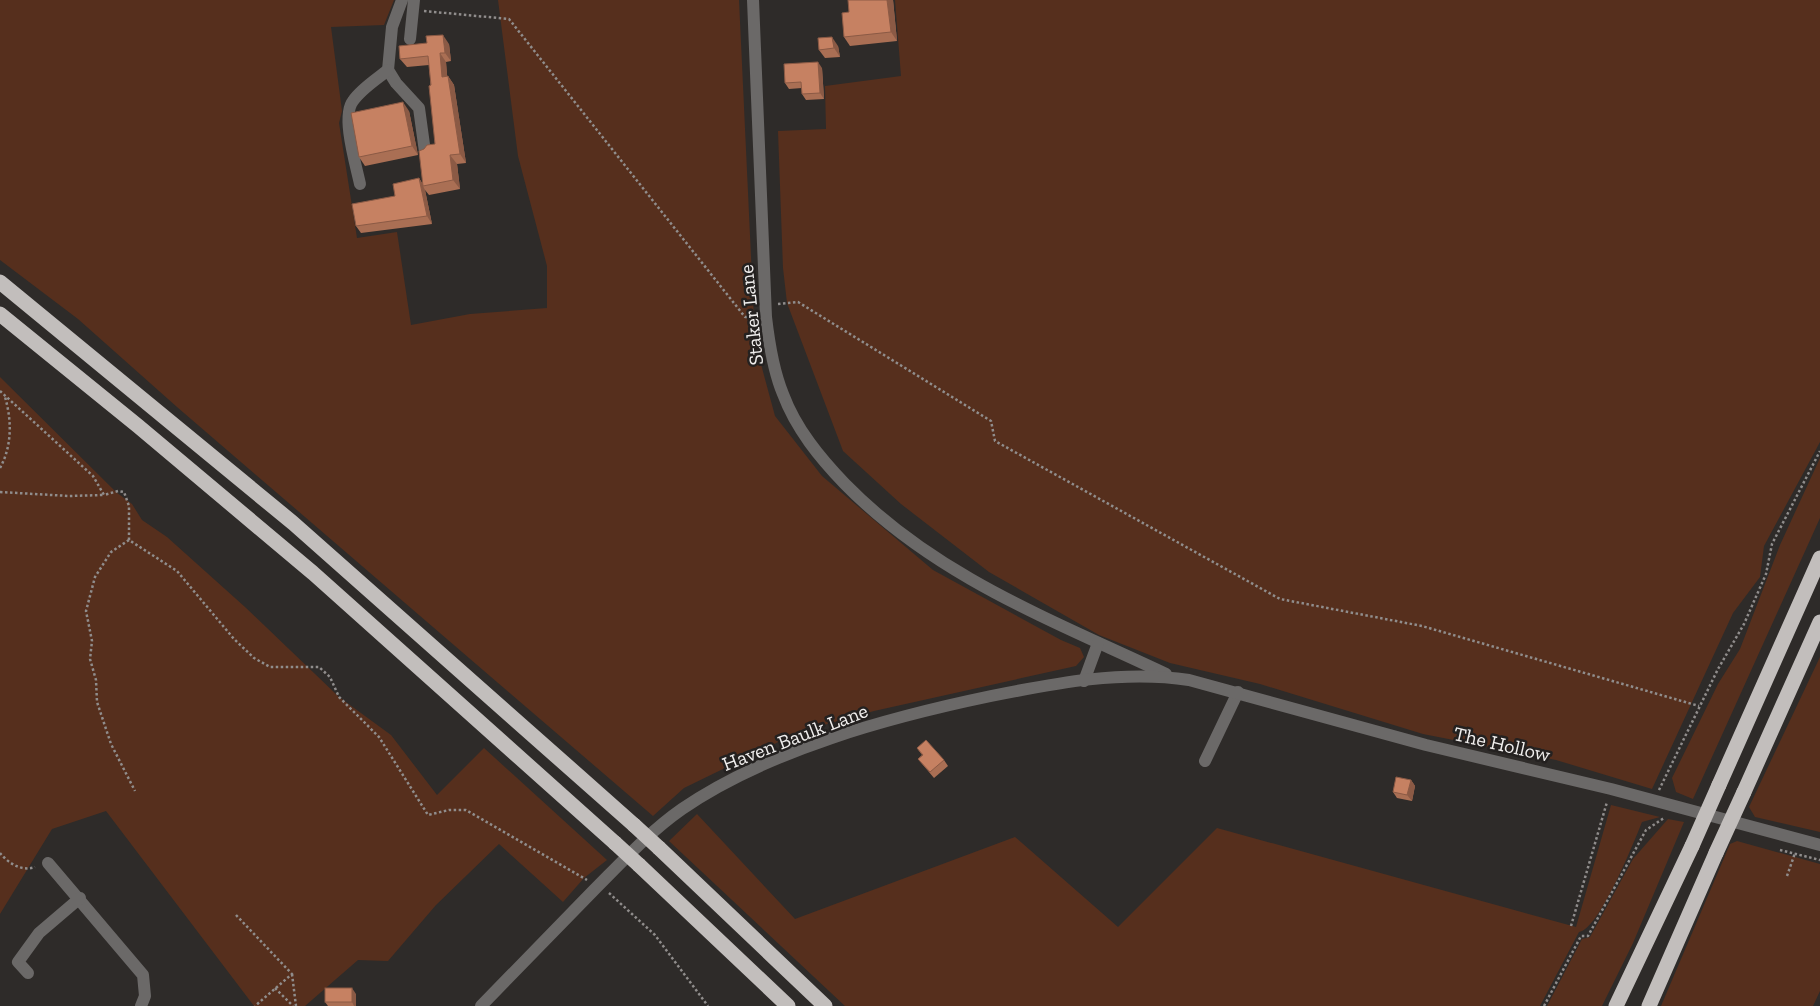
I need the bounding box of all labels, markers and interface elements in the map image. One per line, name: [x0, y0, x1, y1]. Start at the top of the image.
street label: Staker Lane: [734, 263, 768, 367]
street label: Haven Baulk Lane: [719, 698, 871, 776]
street label: The Hollow: [1451, 721, 1553, 767]

